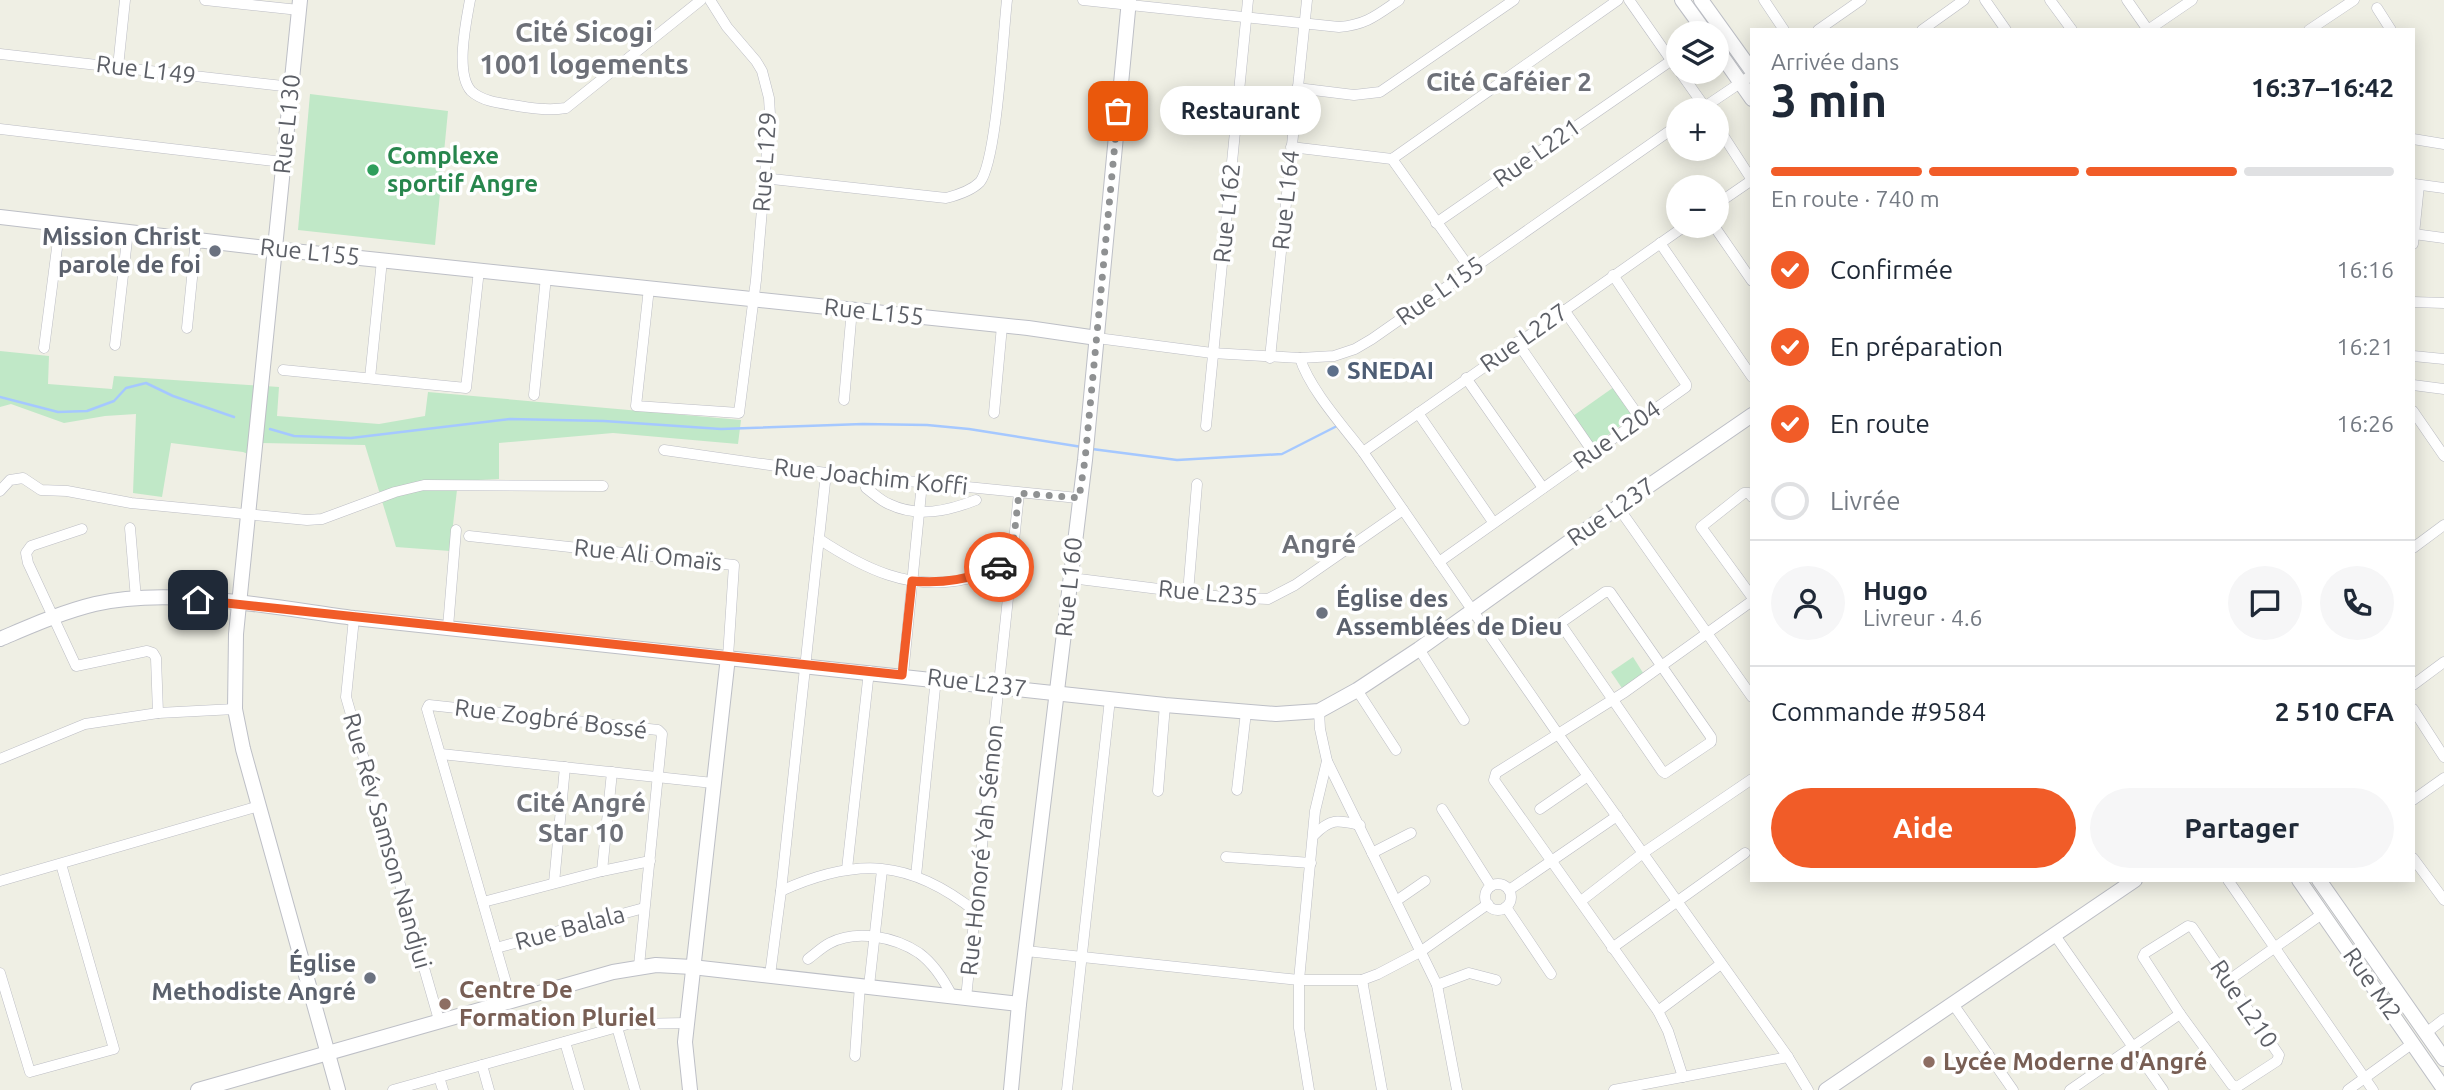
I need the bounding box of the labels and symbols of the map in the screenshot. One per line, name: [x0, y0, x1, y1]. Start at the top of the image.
district label: Cité Sicogi 1001 logements: [479, 16, 689, 79]
street label: Rue L149: [95, 50, 197, 89]
district label: Cité Caféier 2: [1426, 67, 1592, 96]
street label: Rue L130: [268, 73, 305, 175]
pin: [1088, 81, 1148, 141]
callout: Restaurant: [1160, 86, 1321, 136]
street label: Rue L129: [748, 111, 781, 213]
street label: Rue L221: [1488, 113, 1586, 192]
place label: Complexe sportif Angre: [387, 142, 538, 197]
street label: Rue L164: [1267, 149, 1304, 251]
marker: Complexe sportif Angre: [365, 162, 381, 178]
street label: Rue L162: [1208, 162, 1245, 264]
place label: Mission Christ parole de foi: [42, 223, 201, 278]
street label: Rue L155: [259, 233, 361, 270]
marker: Mission Christ parole de foi: [207, 243, 223, 259]
street label: Rue L155: [1391, 251, 1489, 330]
street label: Rue L155: [823, 293, 925, 330]
street label: Rue L227: [1475, 298, 1573, 377]
place label: SNEDAI: [1347, 357, 1434, 384]
marker: SNEDAI: [1325, 363, 1341, 379]
street label: Rue L204: [1568, 395, 1666, 474]
street label: Rue Joachim Koffi: [773, 453, 969, 500]
street label: Rue L237: [1562, 472, 1660, 551]
district label: Angré: [1282, 529, 1356, 558]
courier: [964, 532, 1034, 602]
street label: Rue Ali Omaïs: [573, 533, 723, 576]
street label: Rue L160: [1050, 536, 1087, 638]
pin: [168, 570, 228, 630]
street label: Rue L235: [1157, 575, 1259, 610]
place label: Église des Assemblées de Dieu: [1336, 583, 1563, 640]
marker: Église des Assemblées de Dieu: [1314, 605, 1330, 621]
street label: Rue L237: [926, 663, 1028, 702]
street label: Rue Zogbré Bossé: [453, 693, 649, 744]
street label: Rue Rév Samson Nandjui: [338, 710, 437, 972]
street label: Rue Honoré Yah Sémon: [955, 723, 1008, 977]
district label: Cité Angré Star 10: [516, 788, 646, 847]
street label: Rue Balala: [512, 900, 628, 955]
street label: Rue M2: [2338, 942, 2407, 1025]
place label: Église Methodiste Angré: [152, 948, 356, 1005]
street label: Rue L210: [2205, 955, 2284, 1053]
marker: Église Methodiste Angré: [362, 970, 378, 986]
place label: Centre De Formation Pluriel: [459, 976, 656, 1031]
marker: Centre De Formation Pluriel: [437, 996, 453, 1012]
place label: Lycée Moderne d'Angré: [1943, 1048, 2207, 1075]
marker: Lycée Moderne d'Angré: [1921, 1054, 1937, 1070]

